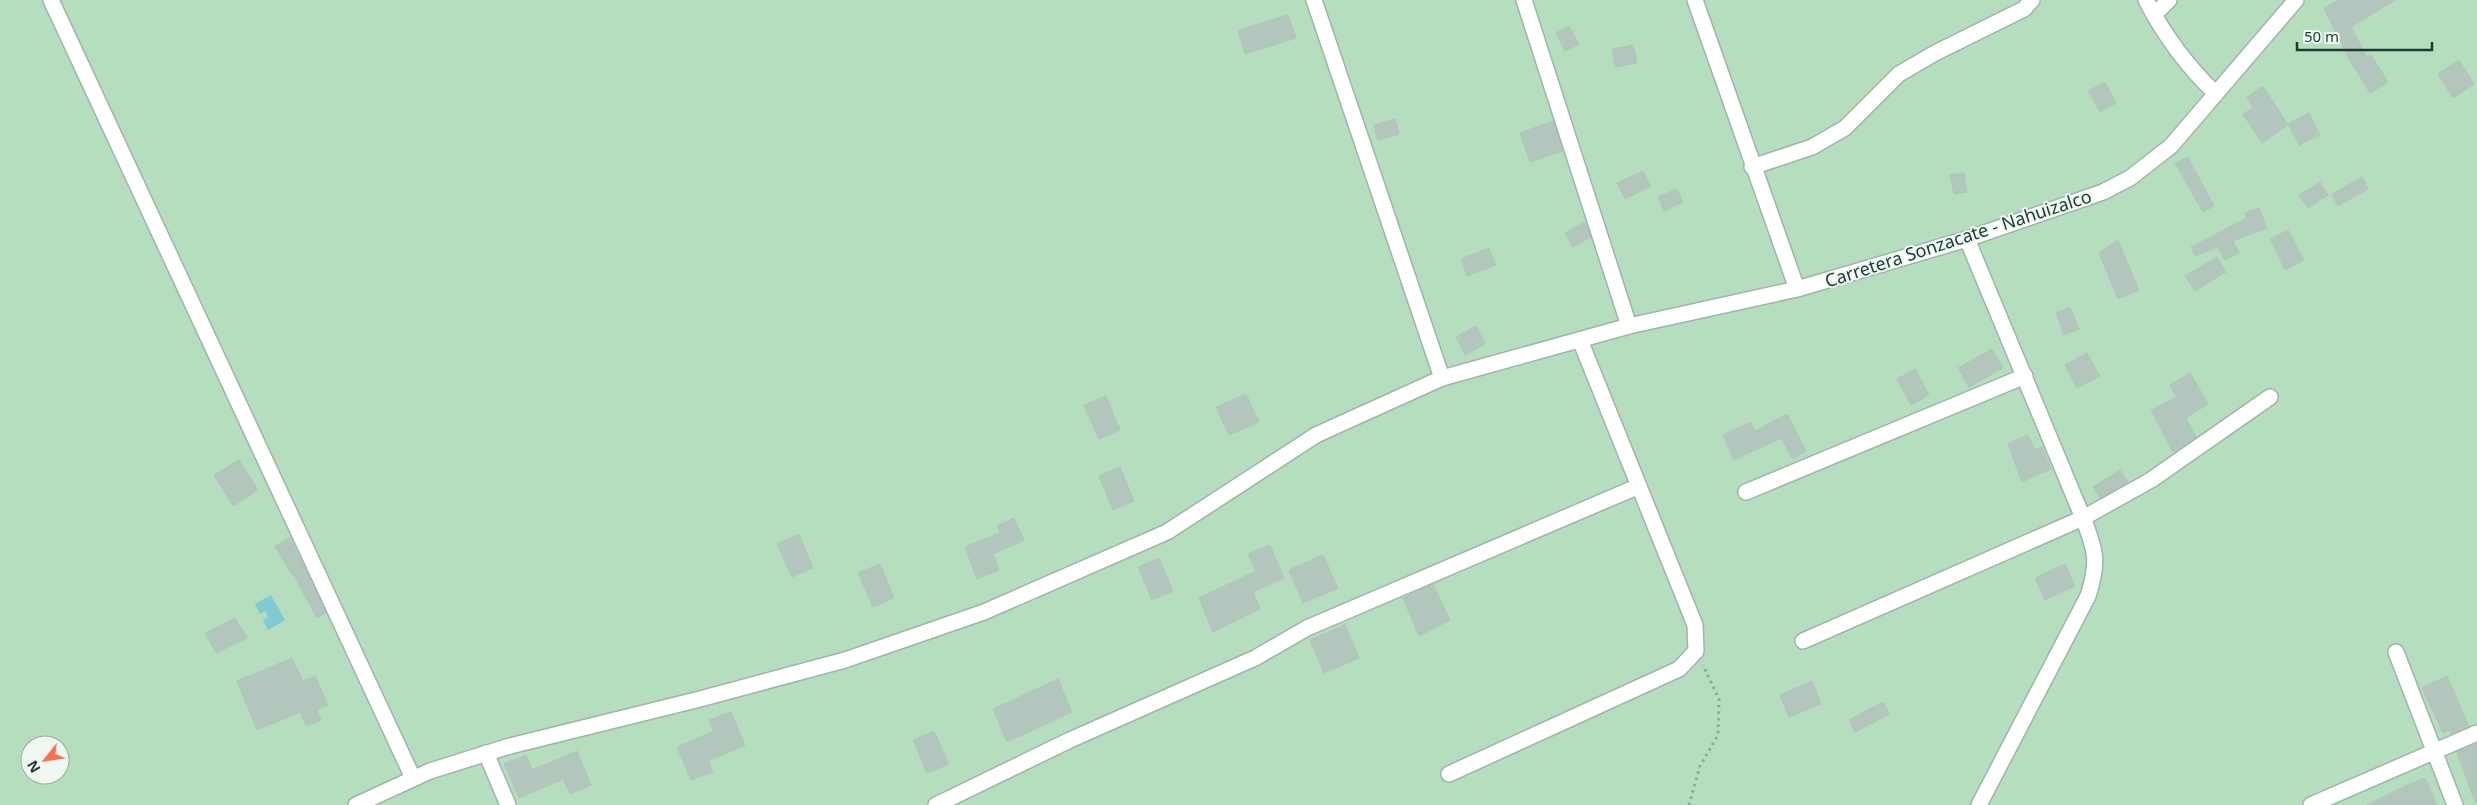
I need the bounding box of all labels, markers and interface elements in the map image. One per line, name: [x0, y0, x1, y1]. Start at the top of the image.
scale bar: [2297, 20, 2432, 52]
text: 50 m: [2304, 26, 2339, 46]
street label: Carretera Sonzacate - Nahuizalco: [1822, 183, 2094, 293]
north arrow: [20, 735, 70, 785]
text: N: [22, 757, 44, 776]

